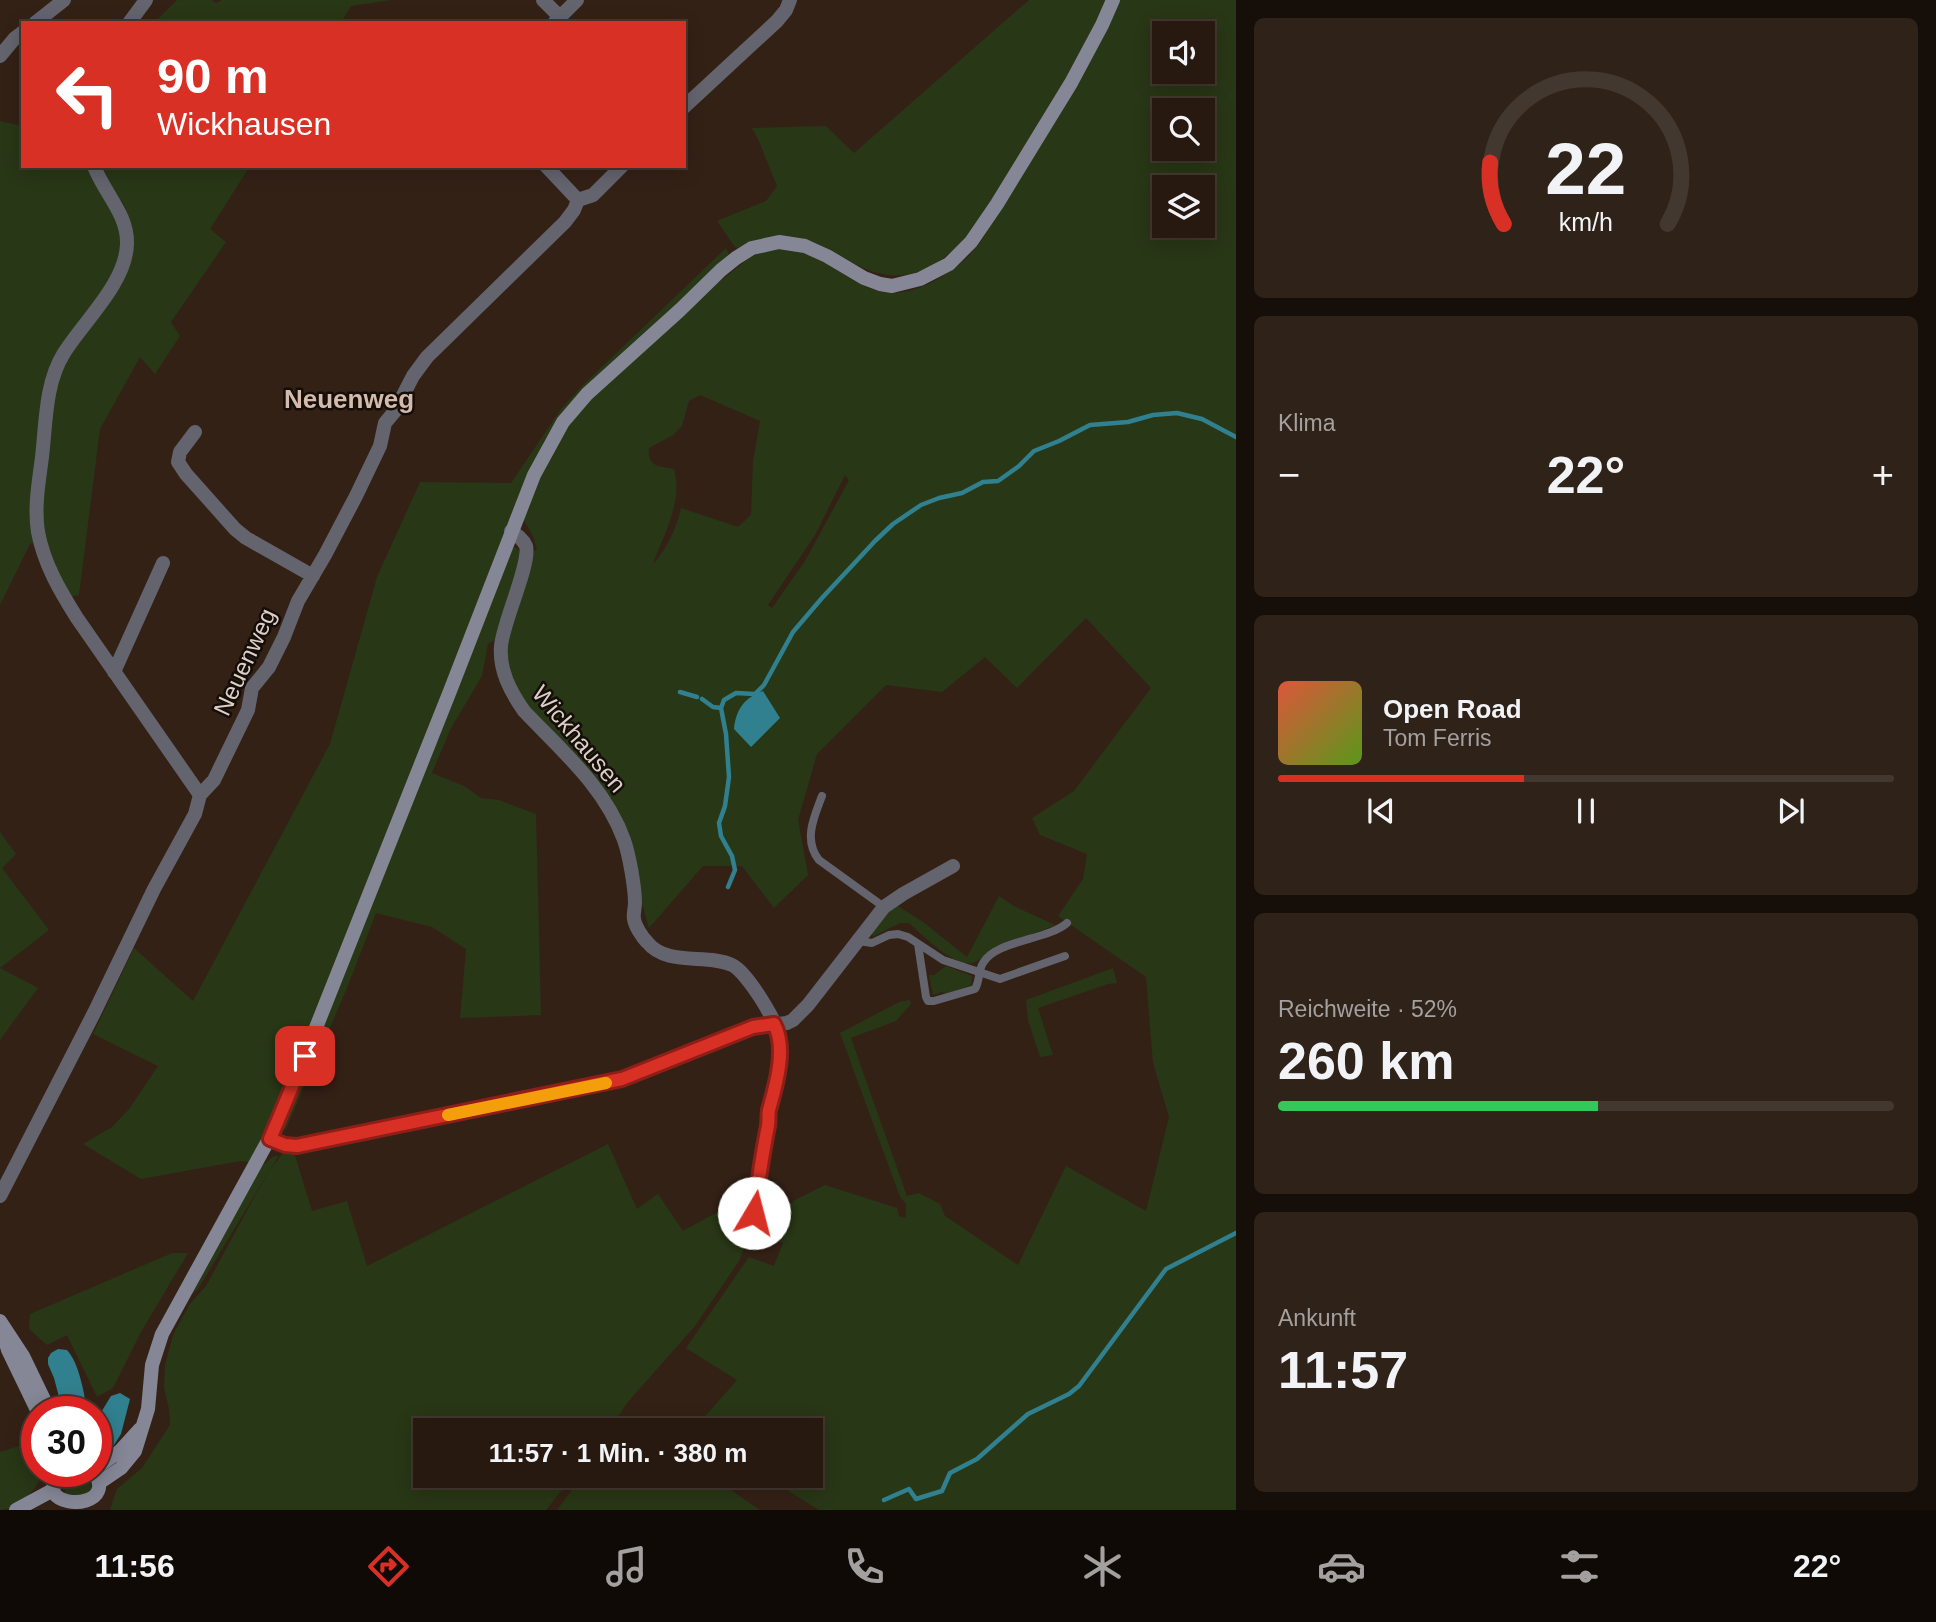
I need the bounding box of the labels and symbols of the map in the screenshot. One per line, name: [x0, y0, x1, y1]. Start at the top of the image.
district label: Neuenweg: [284, 384, 414, 414]
street label: Neuenweg: [208, 604, 281, 719]
street label: Wickhausen: [527, 680, 632, 797]
pin: [275, 1026, 335, 1086]
position arrow: [717, 1176, 791, 1250]
speed limit sign: 30: [21, 1396, 112, 1487]

